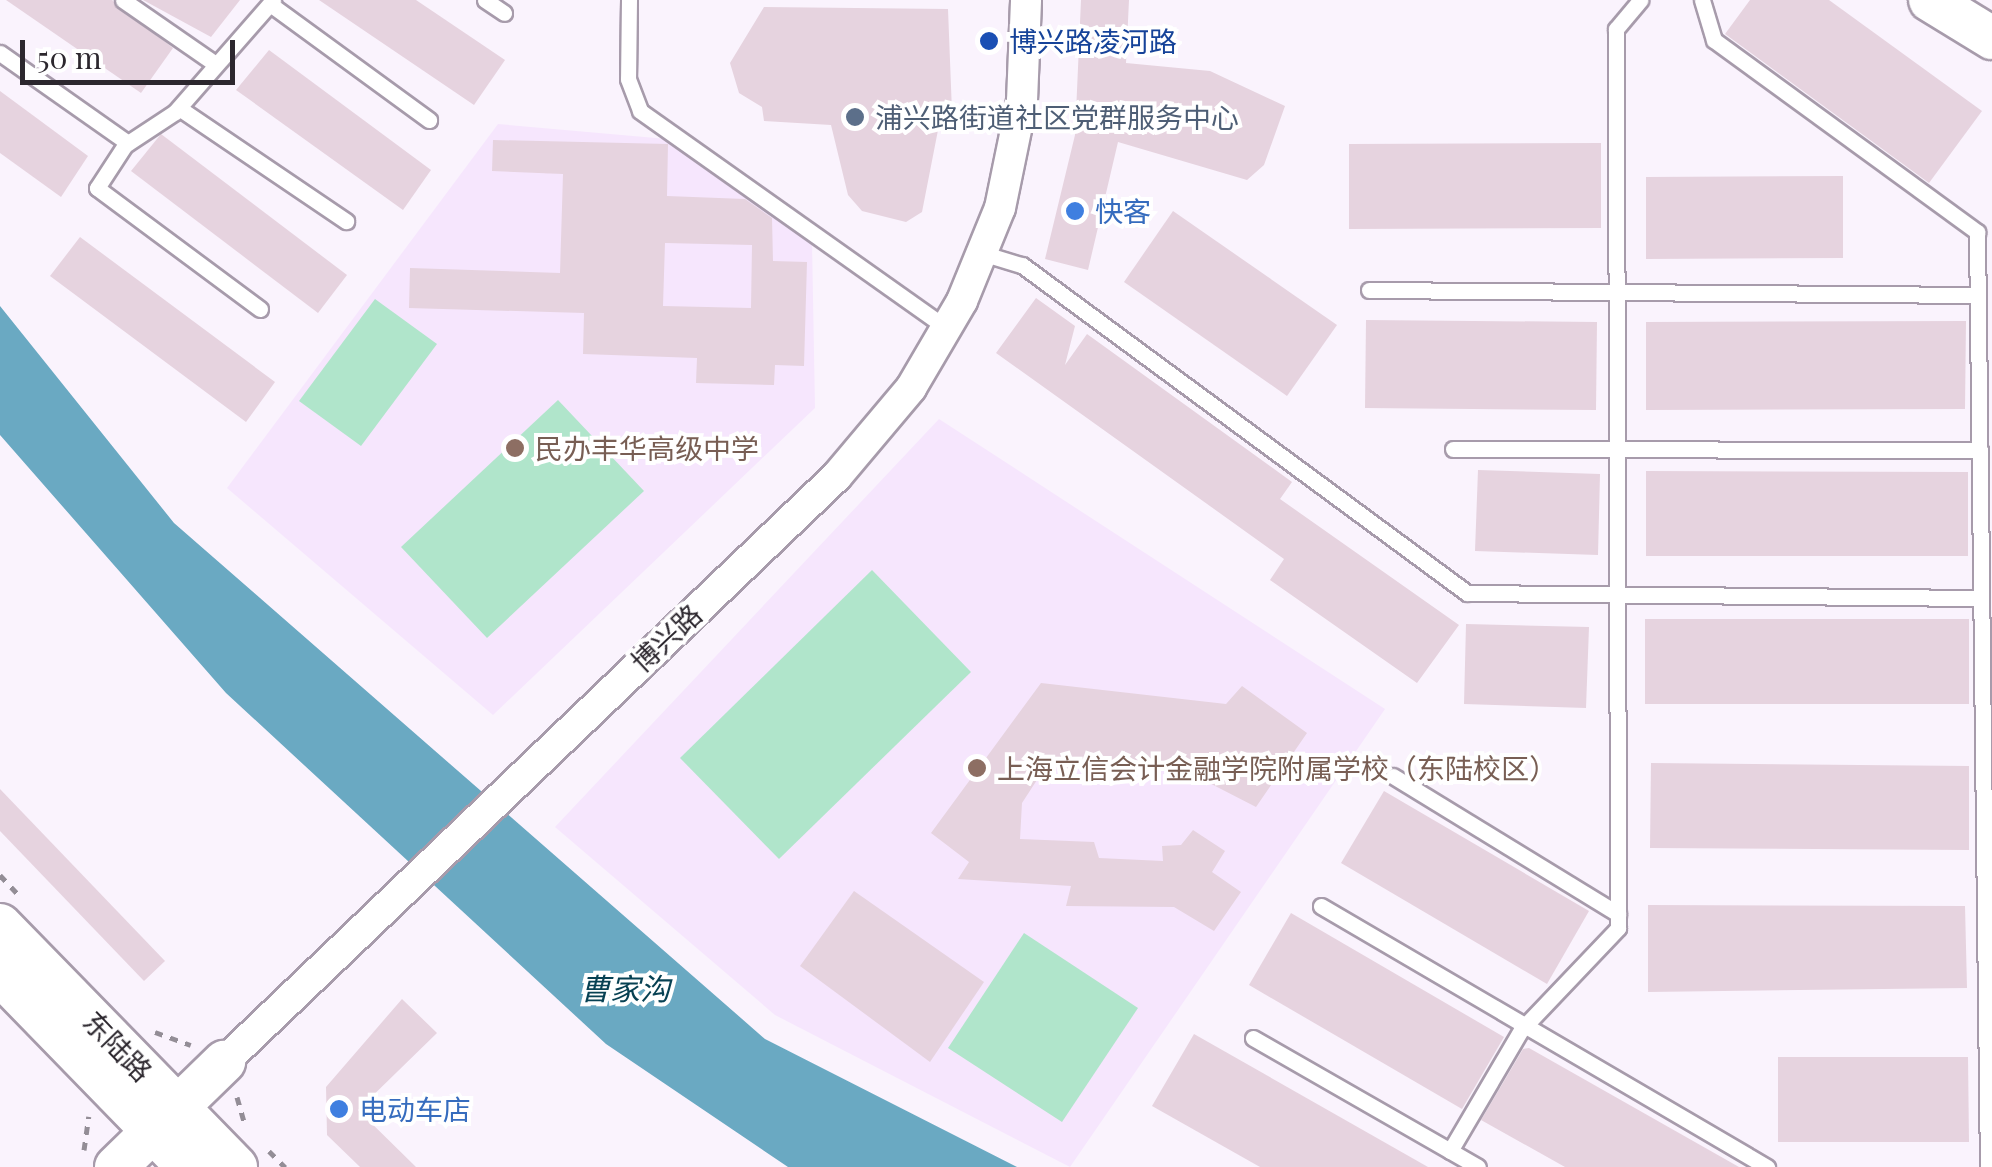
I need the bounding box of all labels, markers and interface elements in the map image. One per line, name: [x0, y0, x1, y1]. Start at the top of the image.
scale bar: [25, 20, 240, 82]
place label: 博兴路凌河路: [1009, 24, 1177, 58]
marker: 博兴路凌河路: [978, 30, 1000, 52]
text: 50 m: [37, 37, 102, 77]
place label: 浦兴路街道社区党群服务中心: [875, 100, 1239, 134]
marker: 浦兴路街道社区党群服务中心: [844, 106, 866, 128]
place label: 快客: [1095, 194, 1151, 228]
marker: 快客: [1064, 200, 1086, 222]
place label: 民办丰华高级中学: [535, 431, 759, 465]
marker: 民办丰华高级中学: [504, 437, 526, 459]
street label: 博兴路: [624, 597, 708, 679]
place label: 上海立信会计金融学院附属学校（东陆校区）: [997, 751, 1557, 785]
marker: 上海立信会计金融学院附属学校（东陆校区）: [966, 757, 988, 779]
water label: 曹家沟: [580, 970, 670, 1006]
street label: 东陆路: [77, 1004, 159, 1088]
place label: 电动车店: [359, 1092, 471, 1126]
marker: 电动车店: [328, 1098, 350, 1120]

